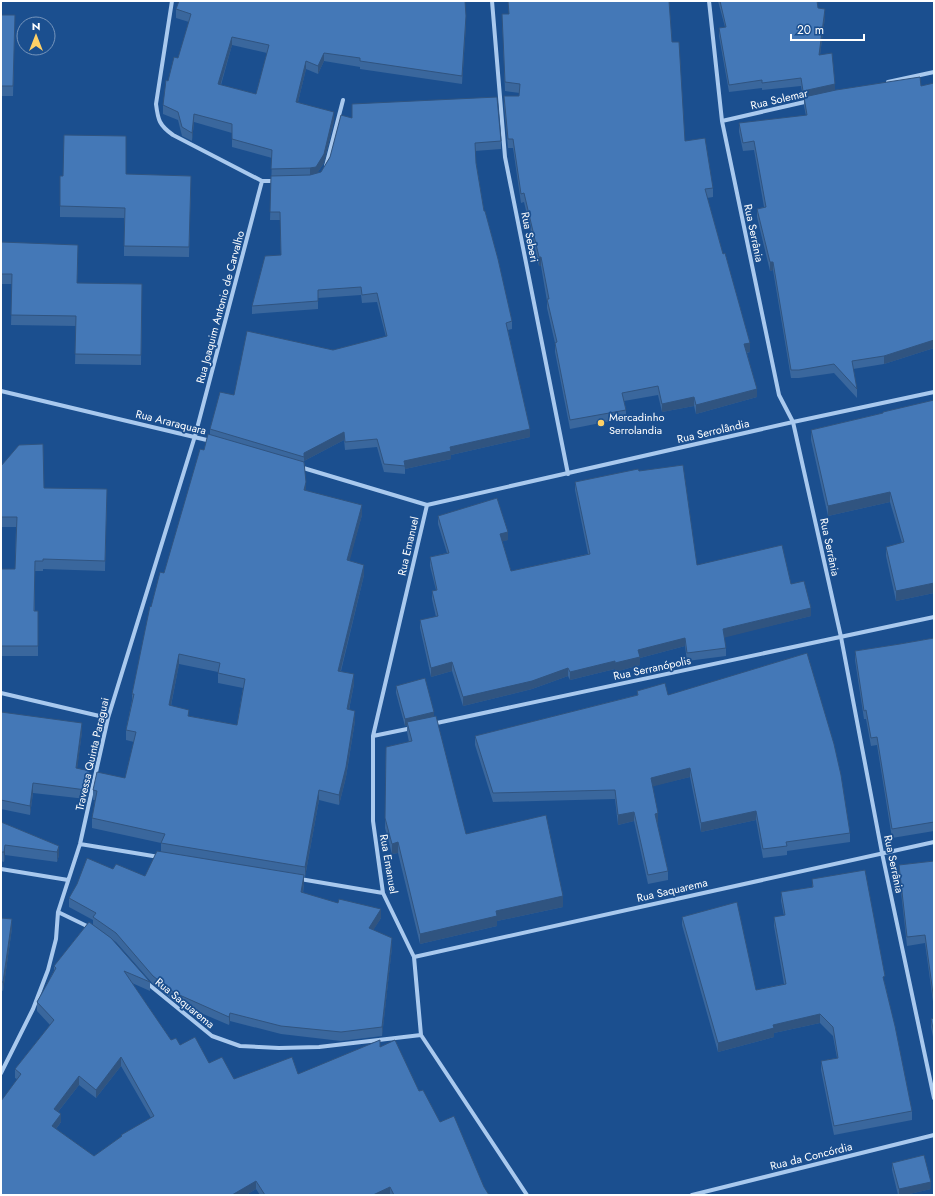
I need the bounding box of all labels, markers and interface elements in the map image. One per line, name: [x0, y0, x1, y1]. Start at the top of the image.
north arrow: [16, 16, 56, 56]
scale bar: [791, 16, 864, 42]
text: N: [32, 18, 40, 34]
text: 20 m: [797, 21, 824, 39]
street label: Rua Solemar: [749, 85, 809, 113]
street label: Rua Serrânia: [740, 202, 768, 264]
street label: Rua Seberi: [517, 211, 543, 264]
street label: Rua Joaquim Antonio de Carvalho: [192, 229, 248, 385]
street label: Rua Araraquara: [134, 405, 208, 439]
place label: Mercadinho Serrolandia: [609, 409, 664, 438]
street label: Rua Serrolândia: [675, 415, 751, 447]
marker: Mercadinho Serrolandia: [596, 418, 606, 428]
street label: Rua Emanuel: [393, 515, 423, 577]
street label: Rua Serrânia: [816, 516, 844, 578]
street label: Rua Serranópolis: [612, 652, 693, 684]
street label: Travessa Quinta Paraguai: [71, 696, 113, 812]
street label: Rua Emanuel: [376, 833, 402, 895]
street label: Rua Serrânia: [880, 833, 908, 895]
street label: Rua Saquarema: [635, 874, 709, 906]
street label: Rua Saquarema: [152, 974, 218, 1032]
street label: Rua da Concórdia: [768, 1138, 854, 1174]

